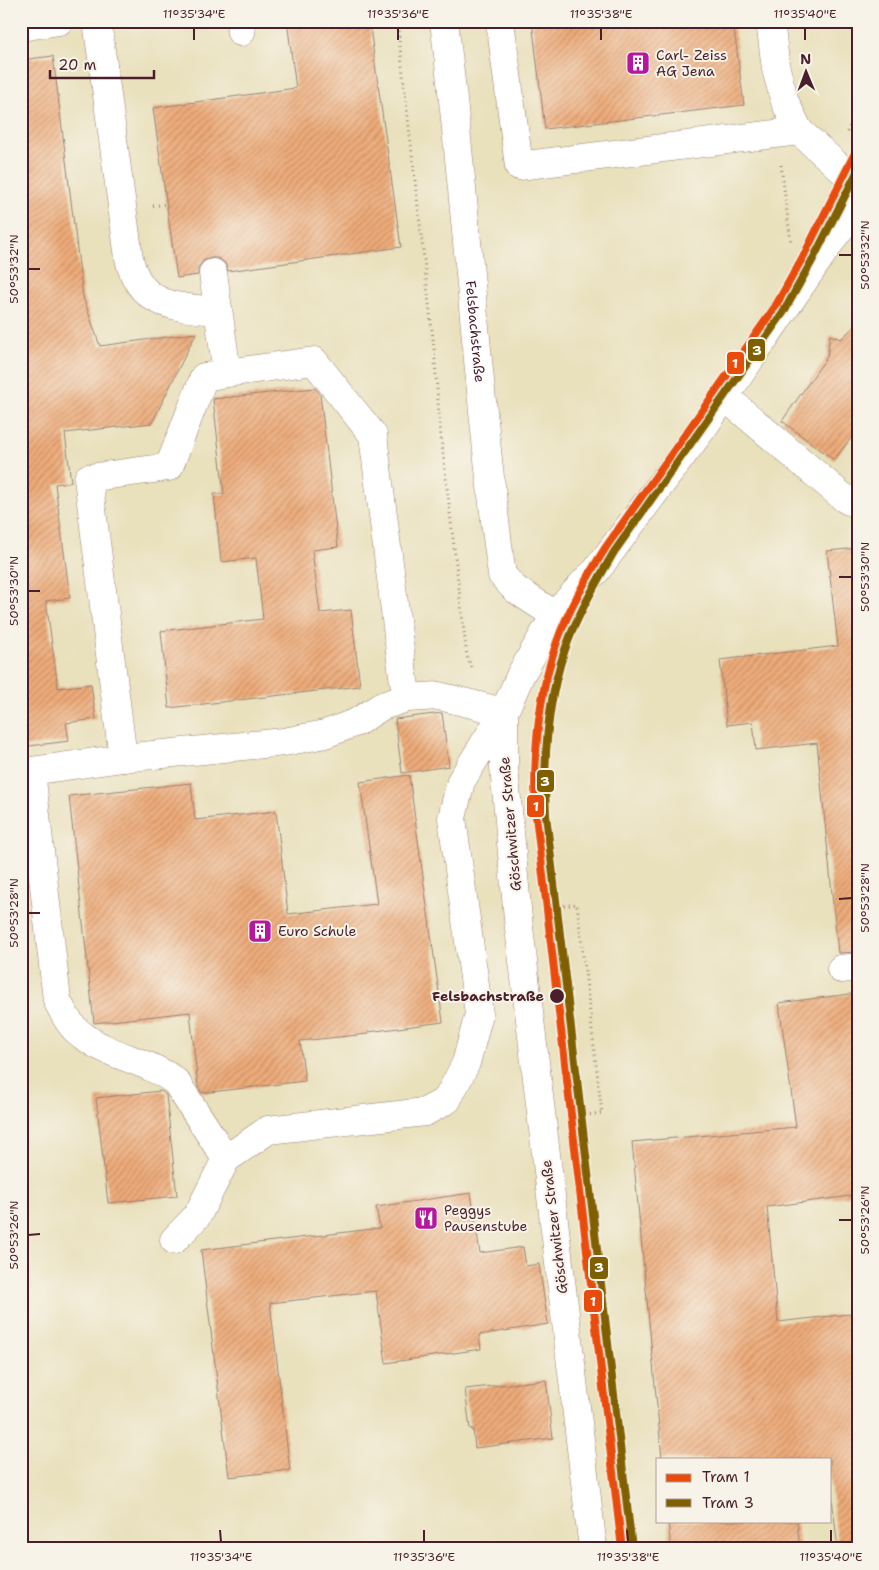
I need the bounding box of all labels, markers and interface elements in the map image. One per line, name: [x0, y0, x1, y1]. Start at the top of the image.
text: 11°35'34"E: [163, 6, 225, 22]
text: 11°35'36"E: [367, 6, 429, 22]
text: 11°35'38"E: [570, 6, 632, 22]
text: 11°35'40"E: [774, 6, 836, 22]
place label: Carl- Zeiss AG Jena: [656, 46, 727, 80]
scale bar: [50, 48, 154, 80]
north arrow: [782, 48, 832, 98]
building icon: Carl- Zeiss AG Jena: [625, 50, 651, 76]
text: N: [800, 50, 811, 68]
text: 20 m: [58, 55, 97, 75]
text: 50°53'32"N: [857, 220, 873, 290]
text: 50°53'32"N: [6, 234, 22, 304]
street label: Felsbachstraße: [462, 280, 489, 383]
line badge: 3: [747, 338, 766, 362]
text: 3: [752, 341, 762, 359]
line badge: 1: [726, 351, 745, 375]
text: 1: [732, 354, 738, 372]
text: 50°53'30"N: [857, 542, 873, 612]
text: 50°53'30"N: [6, 556, 22, 626]
street label: Göschwitzer Straße: [495, 756, 525, 892]
line badge: 3: [536, 769, 555, 793]
text: 3: [540, 772, 550, 790]
line badge: 1: [526, 794, 545, 818]
text: 1: [533, 797, 539, 815]
text: 50°53'28"N: [857, 863, 873, 933]
text: 50°53'28"N: [6, 878, 22, 948]
building icon: Euro Schule: [247, 918, 273, 944]
place label: Euro Schule: [278, 922, 356, 940]
place label: Felsbachstraße: [432, 987, 544, 1005]
marker: Felsbachstraße: [548, 987, 566, 1005]
street label: Göschwitzer Straße: [537, 1159, 571, 1295]
text: 50°53'26"N: [857, 1186, 873, 1254]
text: 50°53'26"N: [6, 1201, 22, 1269]
place label: Peggys Pausenstube: [444, 1201, 528, 1235]
restaurant icon: Peggys Pausenstube: [413, 1205, 439, 1231]
line badge: 3: [589, 1256, 609, 1280]
text: 3: [594, 1258, 604, 1276]
line badge: 1: [583, 1289, 603, 1313]
text: 1: [590, 1292, 596, 1310]
legend: [656, 1458, 832, 1522]
text: Tram 1: [702, 1467, 750, 1487]
text: Tram 3: [702, 1493, 754, 1513]
text: 11°35'34"E: [190, 1549, 252, 1565]
text: 11°35'36"E: [393, 1549, 455, 1565]
text: 11°35'38"E: [597, 1549, 659, 1565]
text: 11°35'40"E: [800, 1549, 862, 1565]

